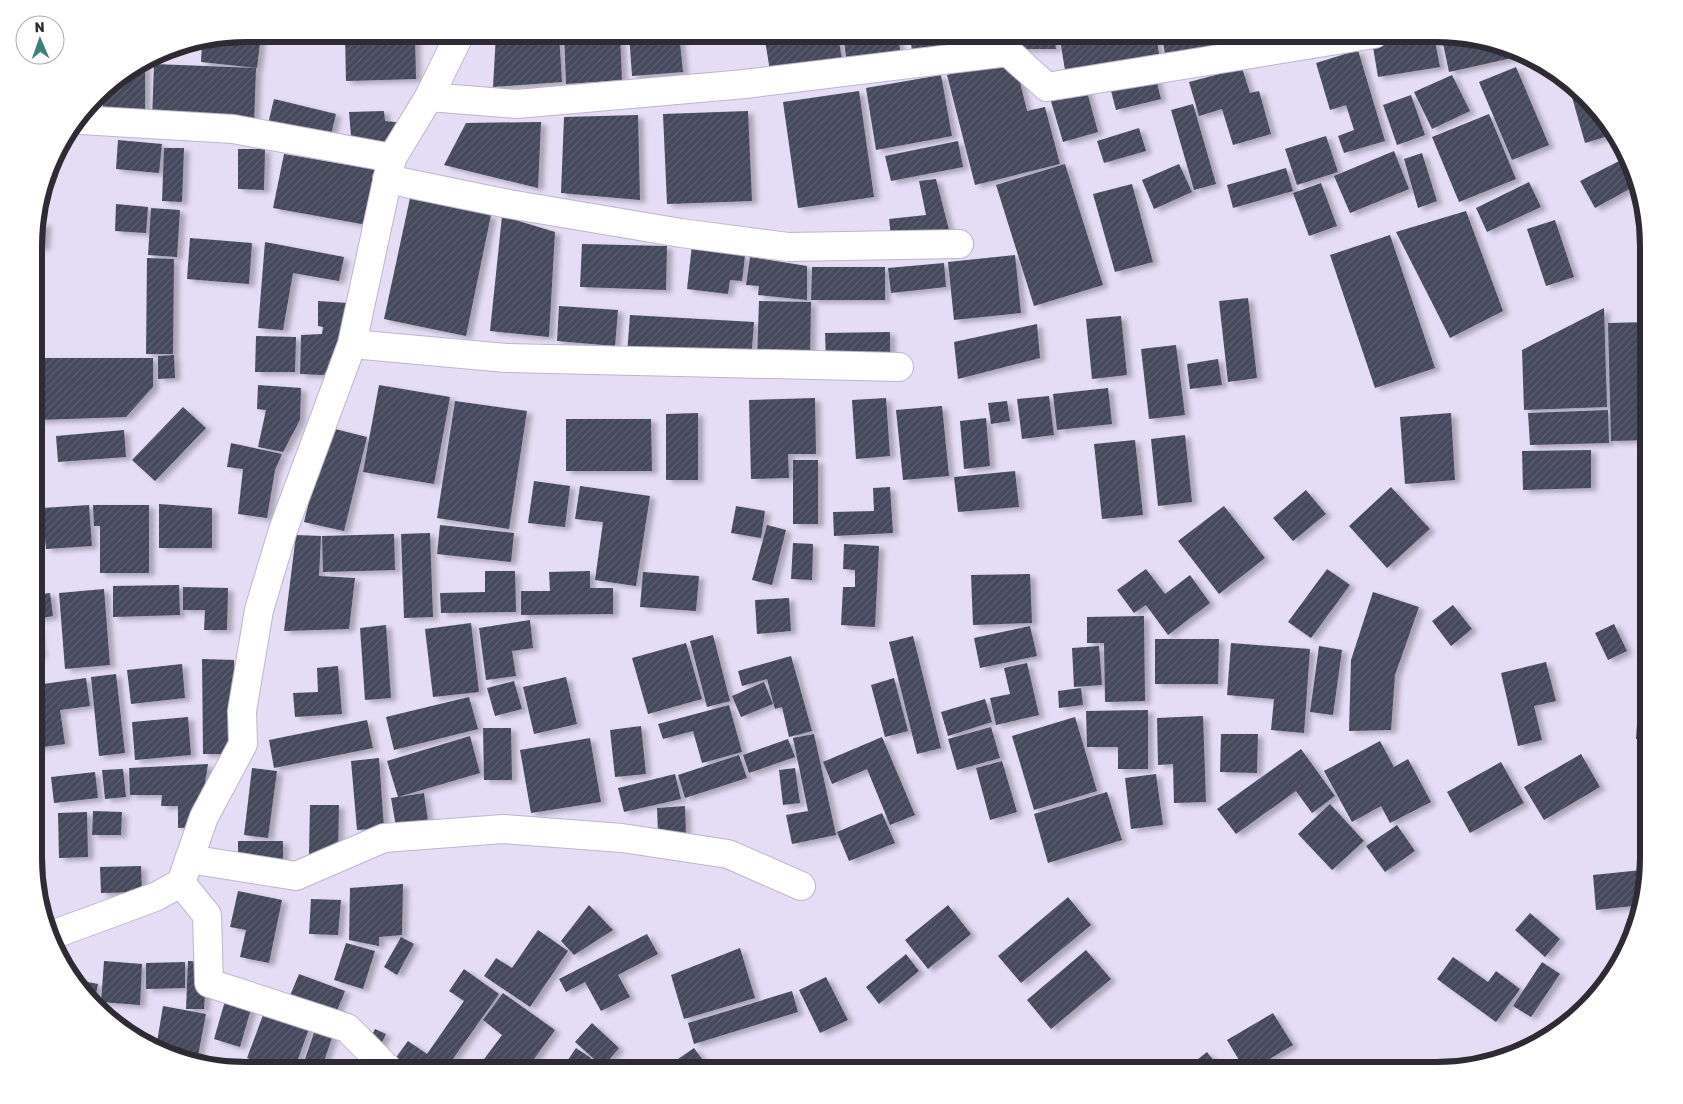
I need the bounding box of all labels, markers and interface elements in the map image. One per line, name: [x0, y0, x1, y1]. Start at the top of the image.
north arrow: [15, 15, 65, 65]
text: N: [34, 19, 45, 36]

